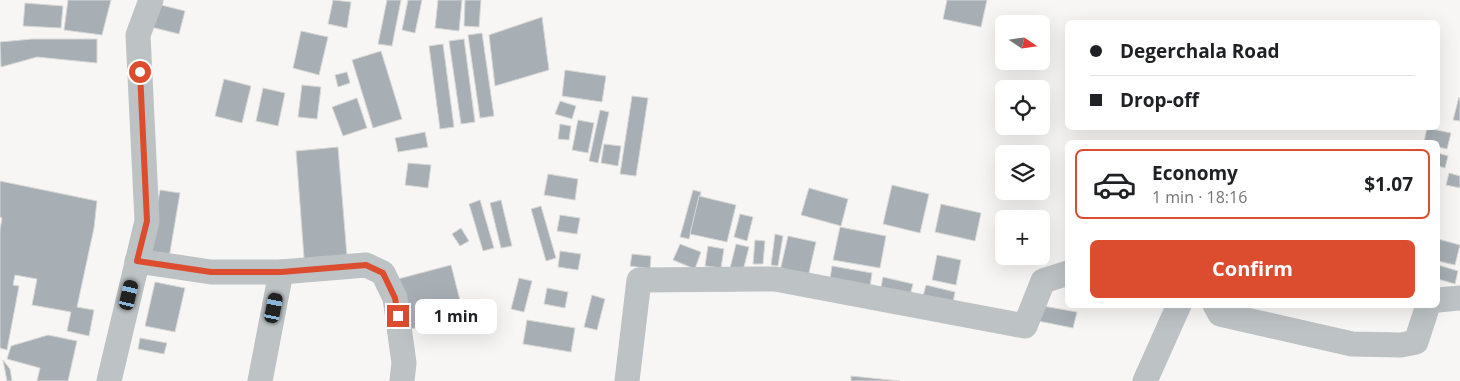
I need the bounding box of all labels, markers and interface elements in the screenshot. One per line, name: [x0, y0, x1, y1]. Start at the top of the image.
north arrow: [995, 15, 1050, 70]
map controls: [995, 15, 1050, 265]
text: Degerchala Road: [1120, 38, 1280, 64]
route start: [129, 61, 151, 83]
button: locate: [995, 80, 1050, 135]
text: Drop-off: [1120, 87, 1199, 113]
button: layers: [995, 145, 1050, 200]
text: Economy: [1152, 160, 1238, 186]
icon: car: [1092, 162, 1137, 207]
text: $1.07: [1364, 171, 1413, 197]
text: 1 min · 18:16: [1152, 186, 1247, 208]
button: +: [995, 210, 1050, 265]
button: Confirm: [1090, 240, 1415, 298]
car: [118, 279, 139, 311]
car: [263, 292, 284, 324]
callout: 1 min: [416, 298, 498, 334]
route end: [387, 305, 409, 327]
text: 1 min: [434, 305, 478, 327]

